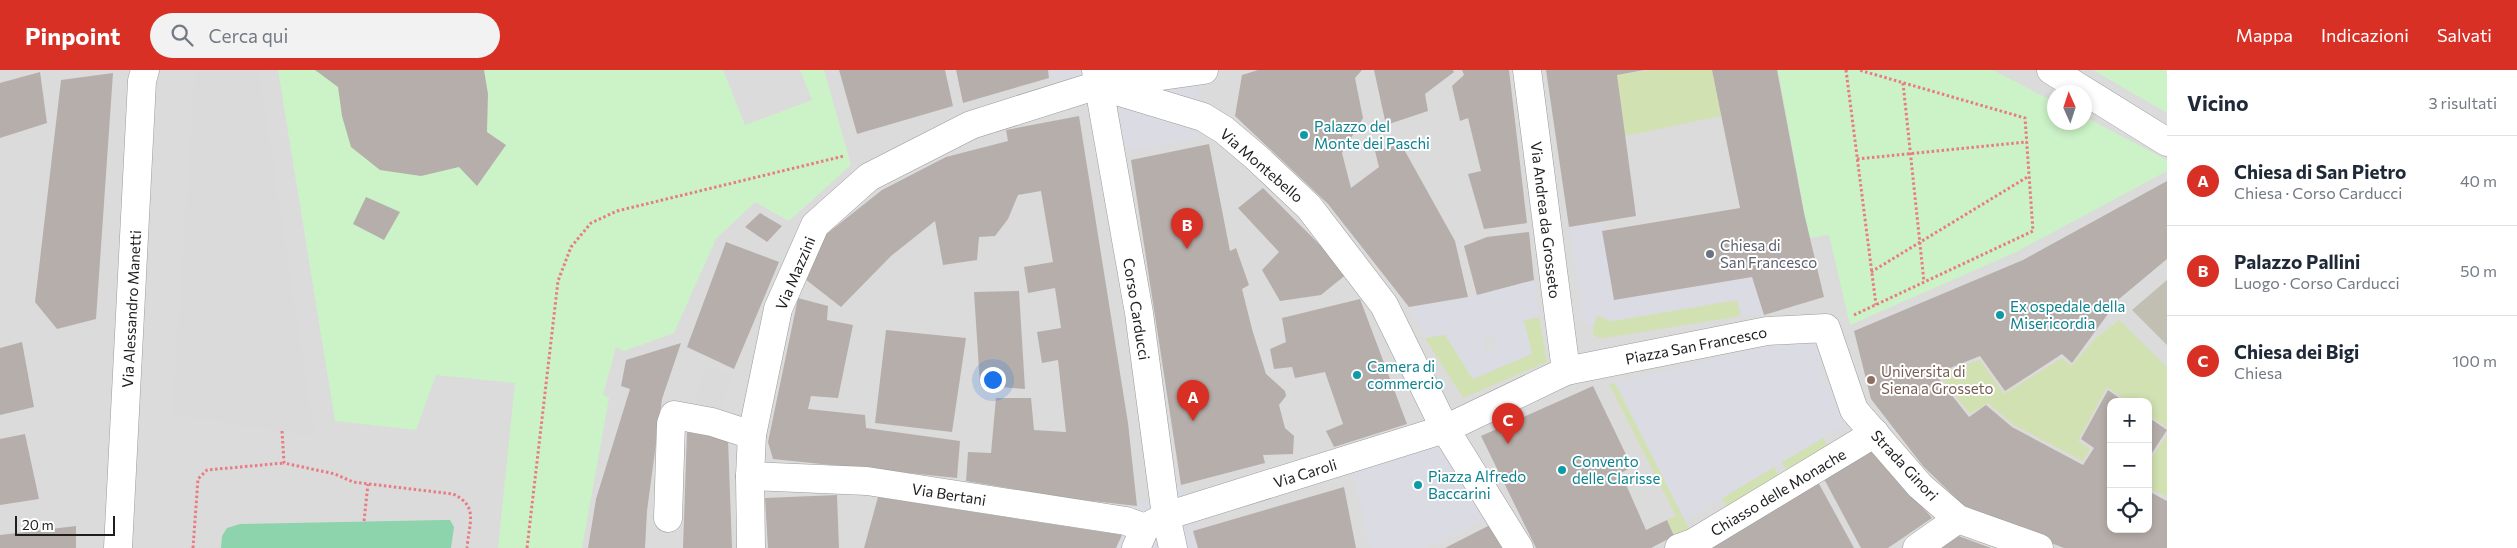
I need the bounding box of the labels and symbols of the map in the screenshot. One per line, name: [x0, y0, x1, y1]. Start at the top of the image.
north arrow: [2047, 85, 2092, 130]
place label: Palazzo del Monte dei Paschi: [1314, 117, 1430, 152]
street label: Via Montebello: [1217, 124, 1307, 206]
marker: Palazzo del Monte dei Paschi: [1298, 129, 1310, 141]
street label: Via Andrea da Grosseto: [1527, 140, 1565, 300]
pin: B: [1171, 208, 1203, 249]
street label: Via Alessandro Manetti: [118, 230, 144, 388]
street label: Via Mazzini: [771, 234, 819, 312]
place label: Chiesa di San Francesco: [1720, 236, 1817, 271]
marker: Chiesa di San Francesco: [1704, 248, 1716, 260]
street label: Corso Carducci: [1120, 257, 1154, 361]
place label: Ex ospedale della Misericordia: [2010, 297, 2125, 332]
marker: Ex ospedale della Misericordia: [1994, 309, 2006, 321]
street label: Piazza San Francesco: [1624, 322, 1768, 368]
place label: Camera di commercio: [1367, 357, 1443, 392]
place label: Universita di Siena a Grosseto: [1881, 362, 1994, 397]
your location: [980, 367, 1006, 393]
marker: Camera di commercio: [1351, 369, 1363, 381]
marker: Universita di Siena a Grosseto: [1865, 374, 1877, 386]
pin: A: [1177, 380, 1209, 421]
pin: C: [1492, 403, 1524, 444]
street label: Strada Ginori: [1868, 426, 1942, 504]
street label: Chiasso delle Monache: [1707, 444, 1849, 540]
place label: Convento delle Clarisse: [1572, 452, 1660, 487]
street label: Via Caroli: [1271, 455, 1339, 491]
marker: Convento delle Clarisse: [1556, 464, 1568, 476]
place label: Piazza Alfredo Baccarini: [1428, 467, 1526, 502]
street label: Via Bertani: [911, 479, 987, 509]
marker: Piazza Alfredo Baccarini: [1412, 479, 1424, 491]
scale bar: [15, 513, 115, 536]

